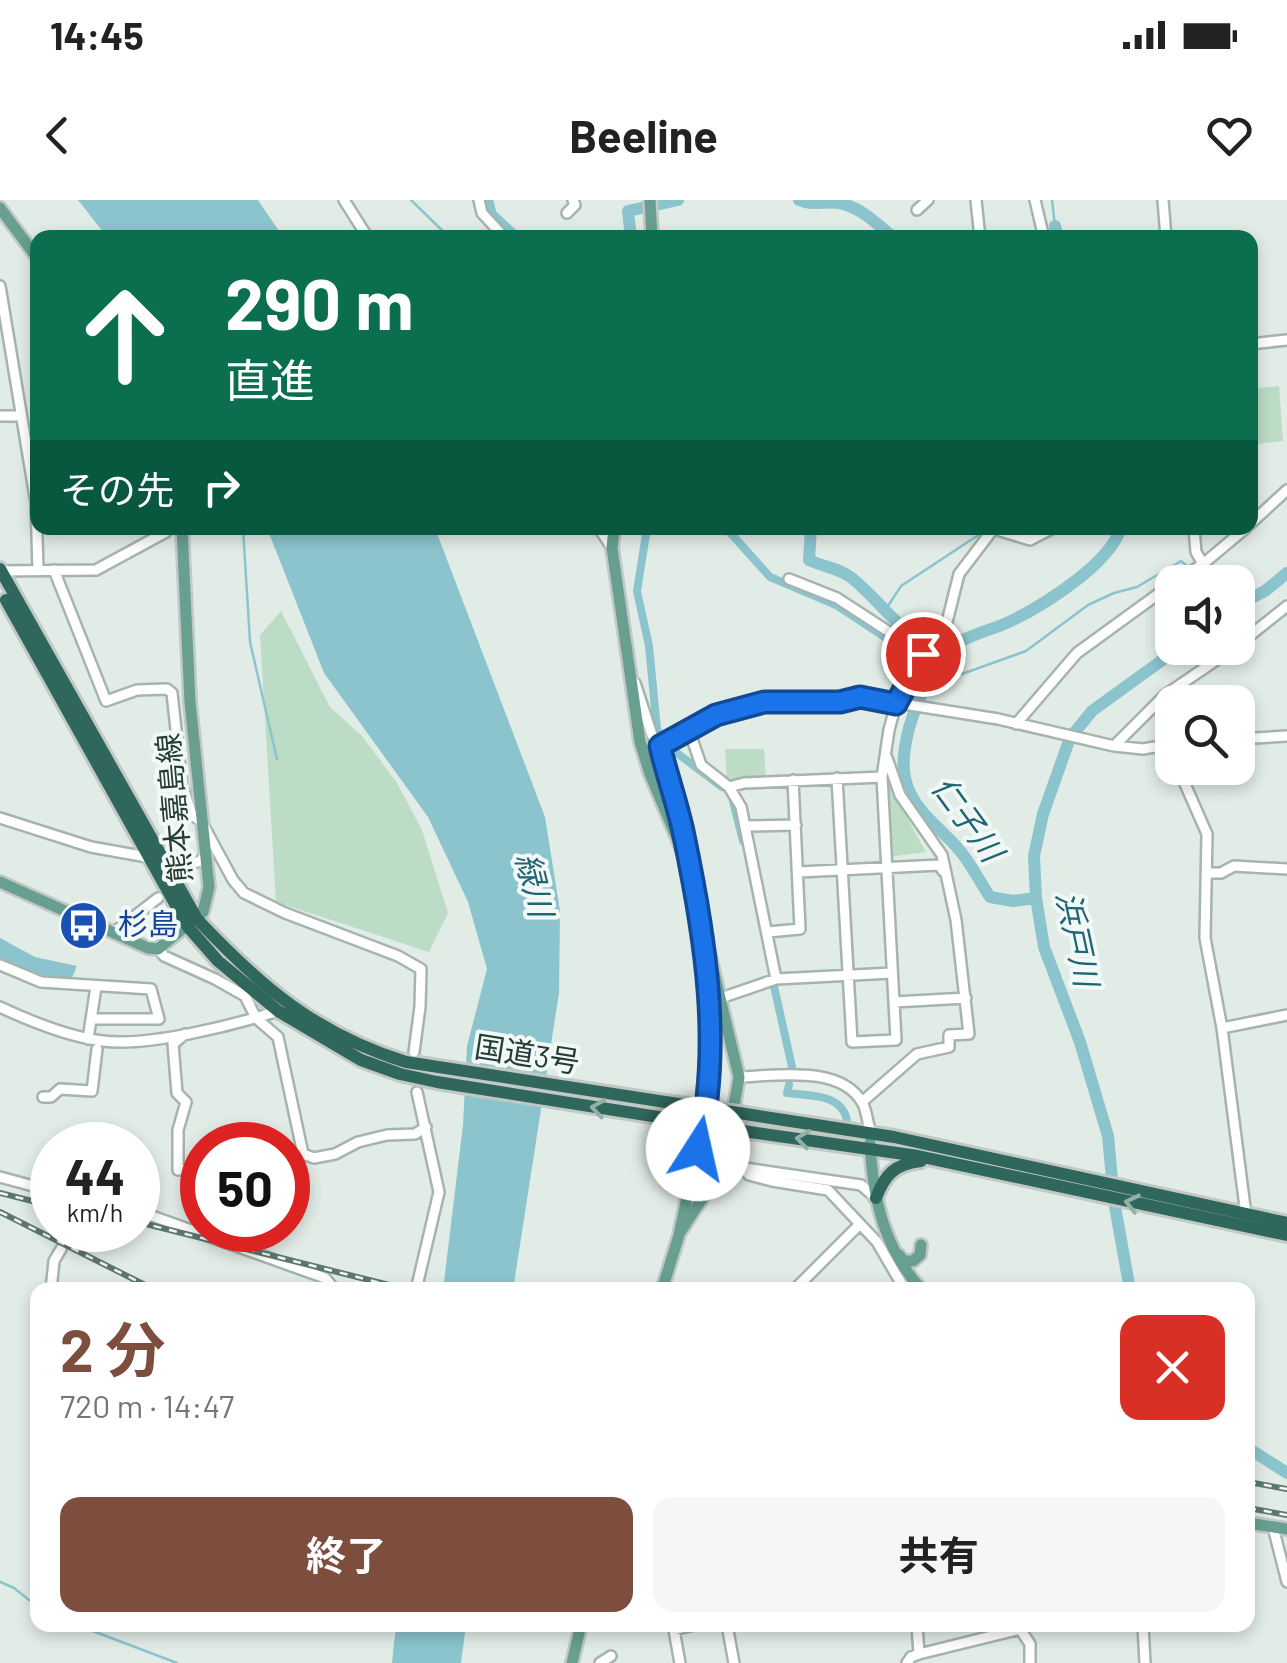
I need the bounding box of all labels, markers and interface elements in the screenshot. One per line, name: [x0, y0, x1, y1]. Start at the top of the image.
text: 14:45: [50, 12, 144, 58]
icon: back: [30, 108, 85, 163]
text: Beeline: [569, 108, 718, 162]
icon: heart: [1202, 108, 1257, 163]
text: 290 m: [225, 260, 414, 344]
icon: ahead: [60, 270, 190, 400]
text: 直進: [225, 352, 315, 406]
icon: right: [194, 460, 249, 515]
text: その先: [60, 466, 174, 512]
map controls: [1155, 565, 1255, 785]
button: sound: [1155, 565, 1255, 665]
pin: [881, 612, 966, 697]
icon: arrive: [896, 627, 951, 682]
button: search: [1155, 685, 1255, 785]
street label: 熊本嘉島線: [149, 732, 197, 884]
water label: 仁子川: [925, 768, 1014, 870]
water label: 緑川: [510, 849, 563, 923]
water label: 浜戸川: [1050, 888, 1108, 992]
bus stop icon: 杉島: [57, 899, 109, 951]
place label: 杉島: [118, 905, 178, 941]
street label: 国道3号: [472, 1027, 582, 1079]
position arrow: [646, 1097, 750, 1201]
one-way arrow: [590, 1098, 607, 1119]
speed limit sign: 50: [180, 1122, 310, 1252]
one-way arrow: [795, 1129, 811, 1150]
text: 44: [65, 1145, 125, 1205]
one-way arrow: [1124, 1194, 1141, 1215]
text: km/h: [67, 1197, 123, 1227]
text: 2 分: [60, 1312, 166, 1384]
button: close: [1120, 1315, 1225, 1420]
text: 720 m · 14:47: [60, 1386, 234, 1424]
button: 終了: [60, 1497, 633, 1612]
button: 共有: [653, 1497, 1225, 1612]

